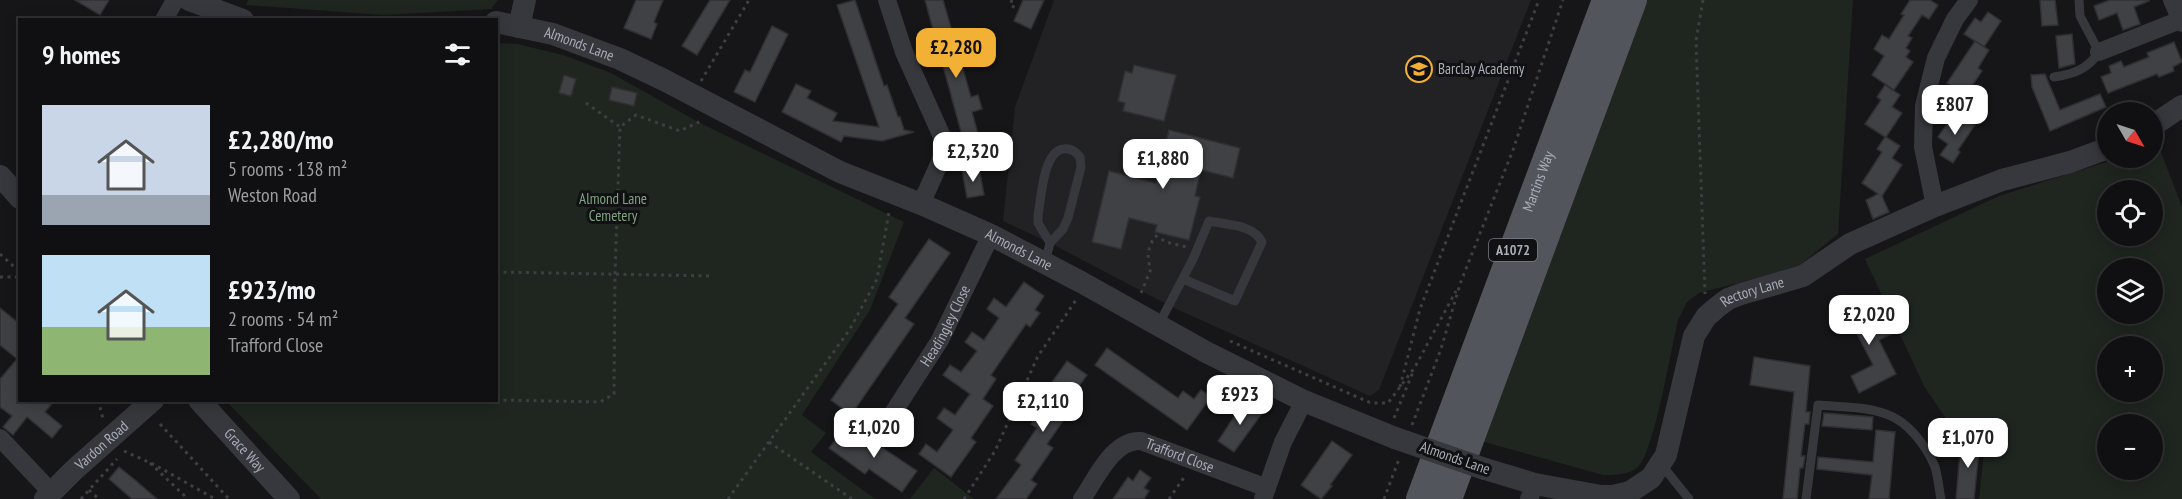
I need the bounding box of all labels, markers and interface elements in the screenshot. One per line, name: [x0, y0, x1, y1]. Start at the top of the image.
street label: Almonds Lane: [543, 22, 617, 65]
pin: £2,280: [907, 28, 1005, 79]
text: £2,280: [930, 34, 982, 60]
text: 9 homes: [42, 38, 120, 71]
icon: filters: [441, 38, 474, 71]
school or university icon: Barclay Academy: [1404, 54, 1434, 84]
place label: Barclay Academy: [1438, 59, 1525, 78]
pin: £807: [1919, 85, 1991, 136]
text: £807: [1936, 91, 1974, 117]
north arrow: [2097, 102, 2163, 168]
map controls: [2097, 102, 2163, 480]
text: £2,280/mo: [228, 123, 334, 156]
icon: home: [90, 129, 162, 201]
pin: £2,320: [924, 132, 1022, 183]
text: £2,320: [947, 138, 999, 164]
pin: £1,880: [1114, 139, 1212, 190]
text: £1,880: [1137, 145, 1189, 171]
street label: Martins Way: [1518, 148, 1558, 214]
text: 5 rooms · 138 m²: [228, 156, 347, 182]
button: locate: [2097, 180, 2163, 246]
text: Weston Road: [228, 182, 317, 208]
park label: Almond Lane Cemetery: [579, 189, 647, 225]
street label: Almonds Lane: [983, 224, 1056, 274]
road number: A1072: [1489, 239, 1537, 261]
button: layers: [2097, 258, 2163, 324]
street label: Rectory Lane: [1716, 272, 1786, 311]
text: £923/mo: [228, 273, 316, 306]
icon: home: [90, 279, 162, 351]
street label: Headingley Close: [916, 282, 974, 370]
pin: £2,020: [1820, 295, 1918, 346]
text: £2,020: [1843, 301, 1895, 327]
text: 2 rooms · 54 m²: [228, 306, 338, 332]
text: Trafford Close: [228, 332, 323, 358]
button: +: [2097, 336, 2163, 402]
pin: £923: [1204, 375, 1276, 426]
text: £923: [1221, 381, 1259, 407]
pin: £2,110: [994, 382, 1092, 433]
text: £2,110: [1017, 388, 1069, 414]
pin: £1,020: [825, 408, 923, 459]
text: £1,020: [848, 414, 900, 440]
button: −: [2097, 414, 2163, 480]
street label: Vardon Road: [70, 416, 132, 474]
pin: £1,070: [1919, 418, 2017, 469]
street label: Grace Way: [220, 424, 270, 476]
text: £1,070: [1942, 424, 1994, 450]
street label: Trafford Close: [1143, 434, 1217, 476]
street label: Almonds Lane: [1418, 437, 1493, 478]

